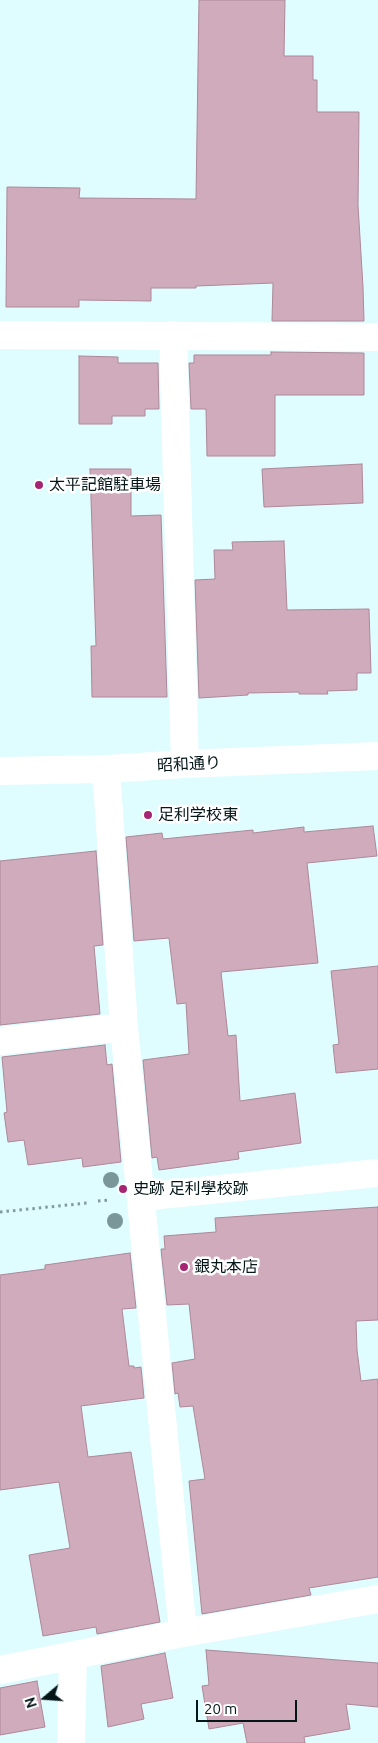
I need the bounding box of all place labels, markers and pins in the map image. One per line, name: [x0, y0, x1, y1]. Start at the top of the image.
place label: 太平記館駐車場: [49, 475, 161, 495]
marker: 太平記館駐車場: [33, 479, 45, 491]
place label: 足利学校東: [158, 805, 238, 825]
marker: 足利学校東: [142, 809, 154, 821]
place label: 史跡 足利學校跡: [133, 1179, 249, 1199]
marker: 史跡 足利學校跡: [117, 1183, 129, 1195]
place label: 銀丸本店: [194, 1257, 258, 1277]
marker: 銀丸本店: [178, 1261, 190, 1273]

